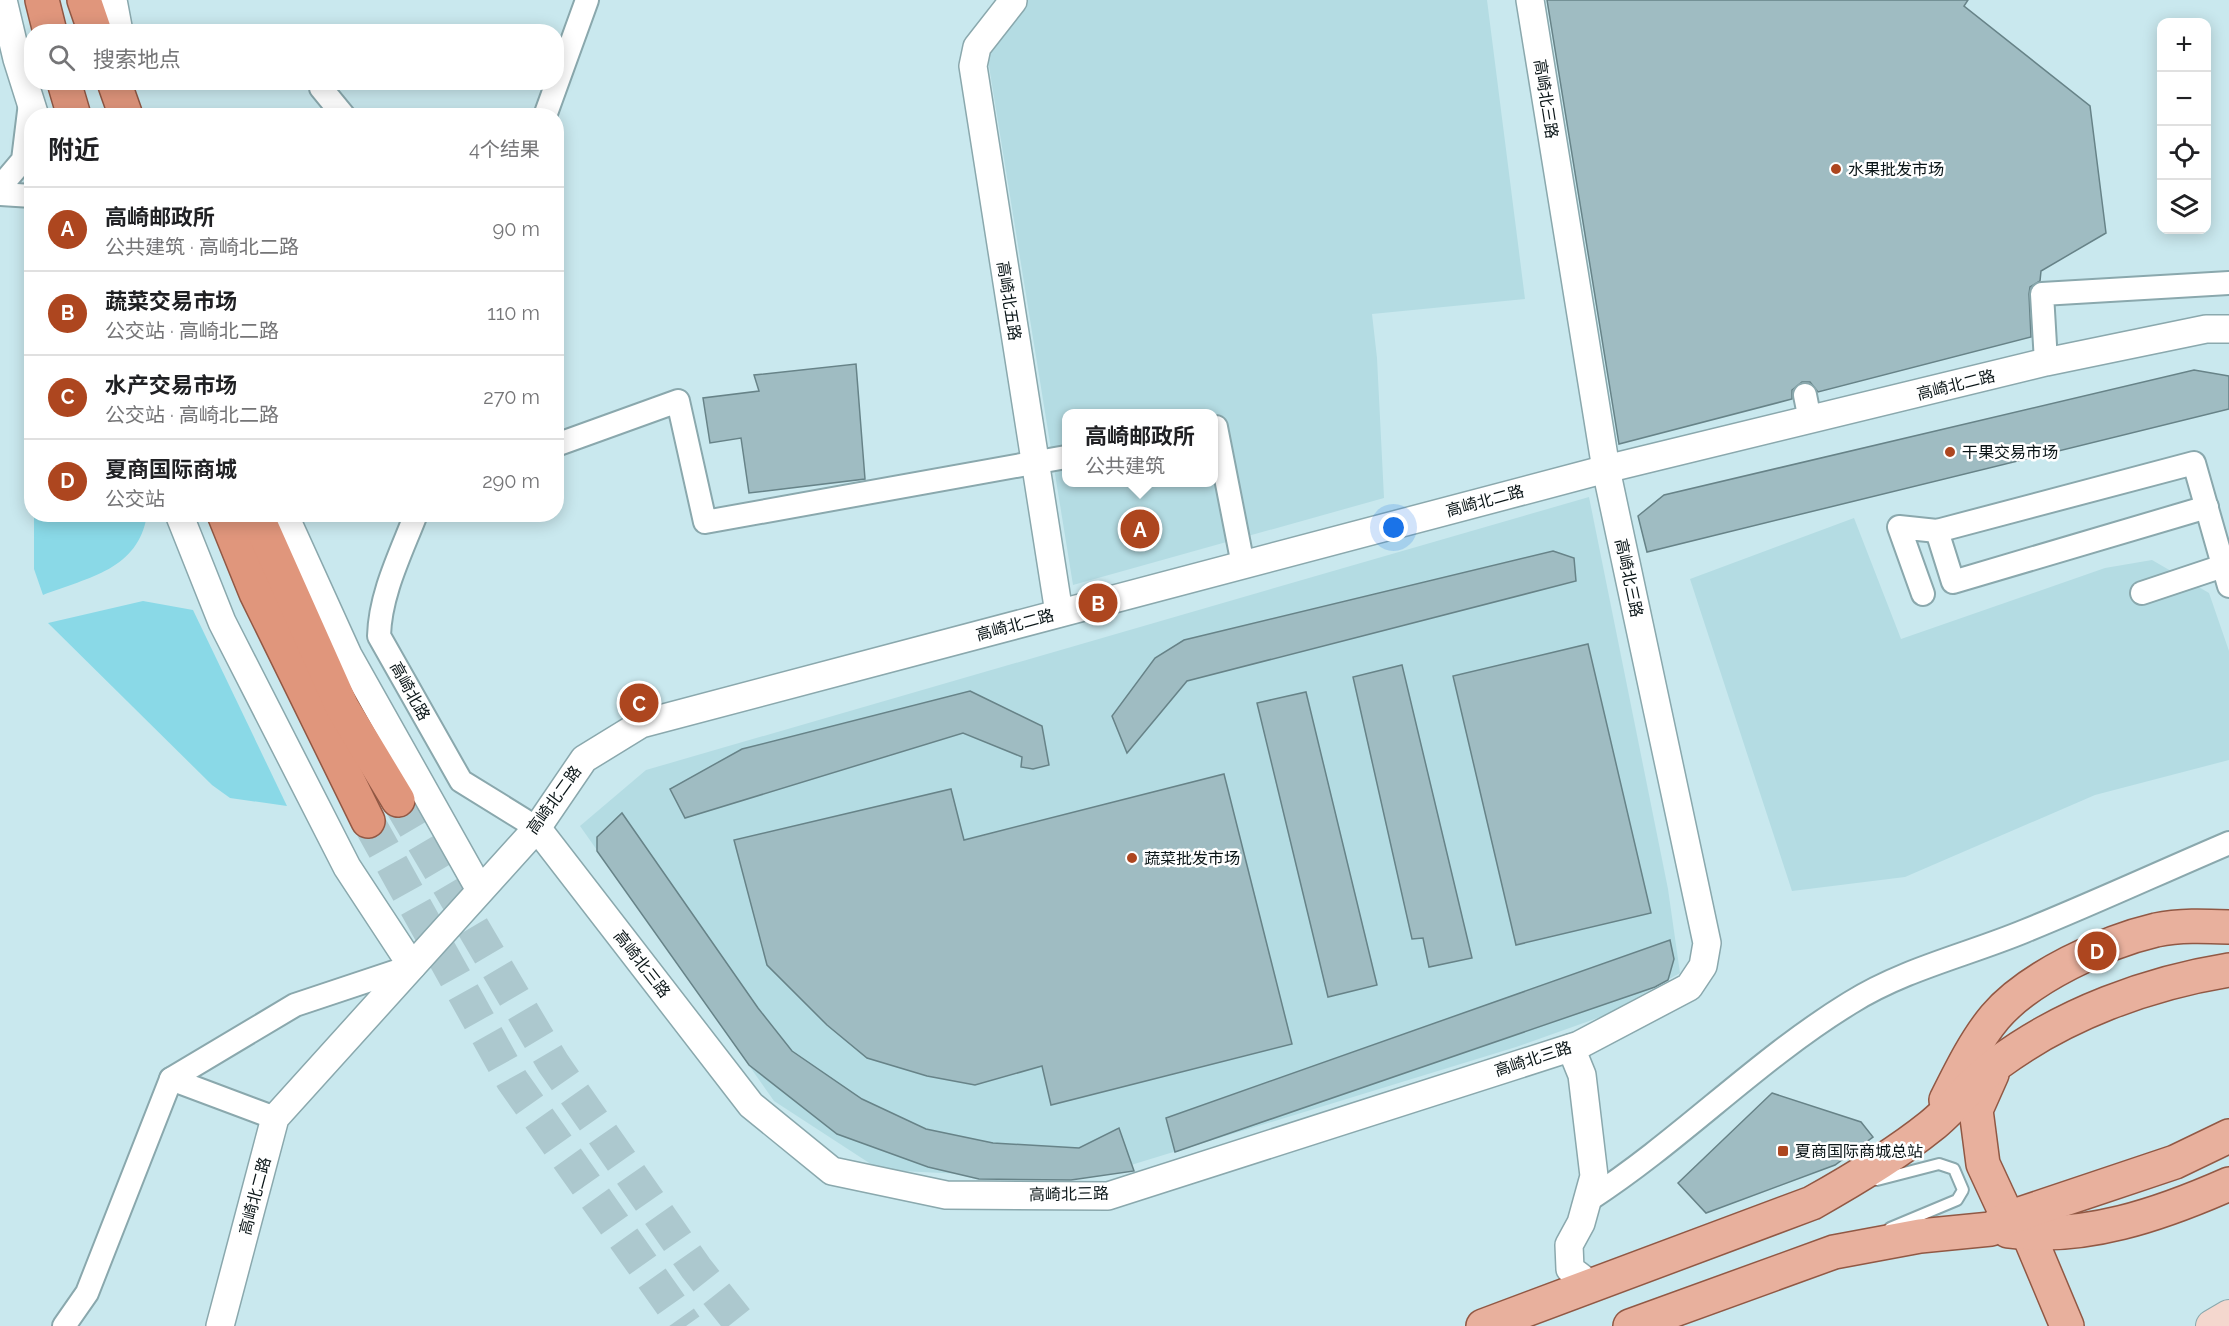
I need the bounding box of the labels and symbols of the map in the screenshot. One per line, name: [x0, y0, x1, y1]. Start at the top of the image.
street label: 高崎北三路: [1530, 58, 1562, 140]
place label: 水果批发市场: [1848, 160, 1944, 179]
marker: 水果批发市场: [1829, 162, 1843, 176]
street label: 高崎北五路: [993, 260, 1025, 342]
street label: 高崎北二路: [1915, 366, 1997, 404]
place label: 干果交易市场: [1962, 443, 2058, 462]
marker: 干果交易市场: [1943, 445, 1957, 459]
street label: 高崎北二路: [1444, 481, 1526, 521]
pin: A: [1120, 506, 1160, 552]
your location: [1379, 513, 1408, 542]
street label: 高崎北三路: [1611, 537, 1647, 619]
pin: B: [1078, 580, 1118, 626]
street label: 高崎北二路: [974, 605, 1056, 645]
street label: 高崎北路: [386, 658, 434, 724]
pin: C: [620, 680, 658, 726]
street label: 高崎北二路: [523, 762, 585, 838]
place label: 蔬菜批发市场: [1144, 849, 1240, 868]
marker: 蔬菜批发市场: [1125, 851, 1139, 865]
street label: 高崎北三路: [610, 927, 674, 1001]
pin: D: [2078, 928, 2116, 974]
street label: 高崎北三路: [1492, 1038, 1574, 1080]
place label: 夏商国际商城总站: [1795, 1142, 1923, 1161]
marker: 夏商国际商城总站: [1776, 1144, 1790, 1158]
street label: 高崎北二路: [235, 1155, 275, 1237]
street label: 高崎北三路: [1029, 1184, 1109, 1204]

